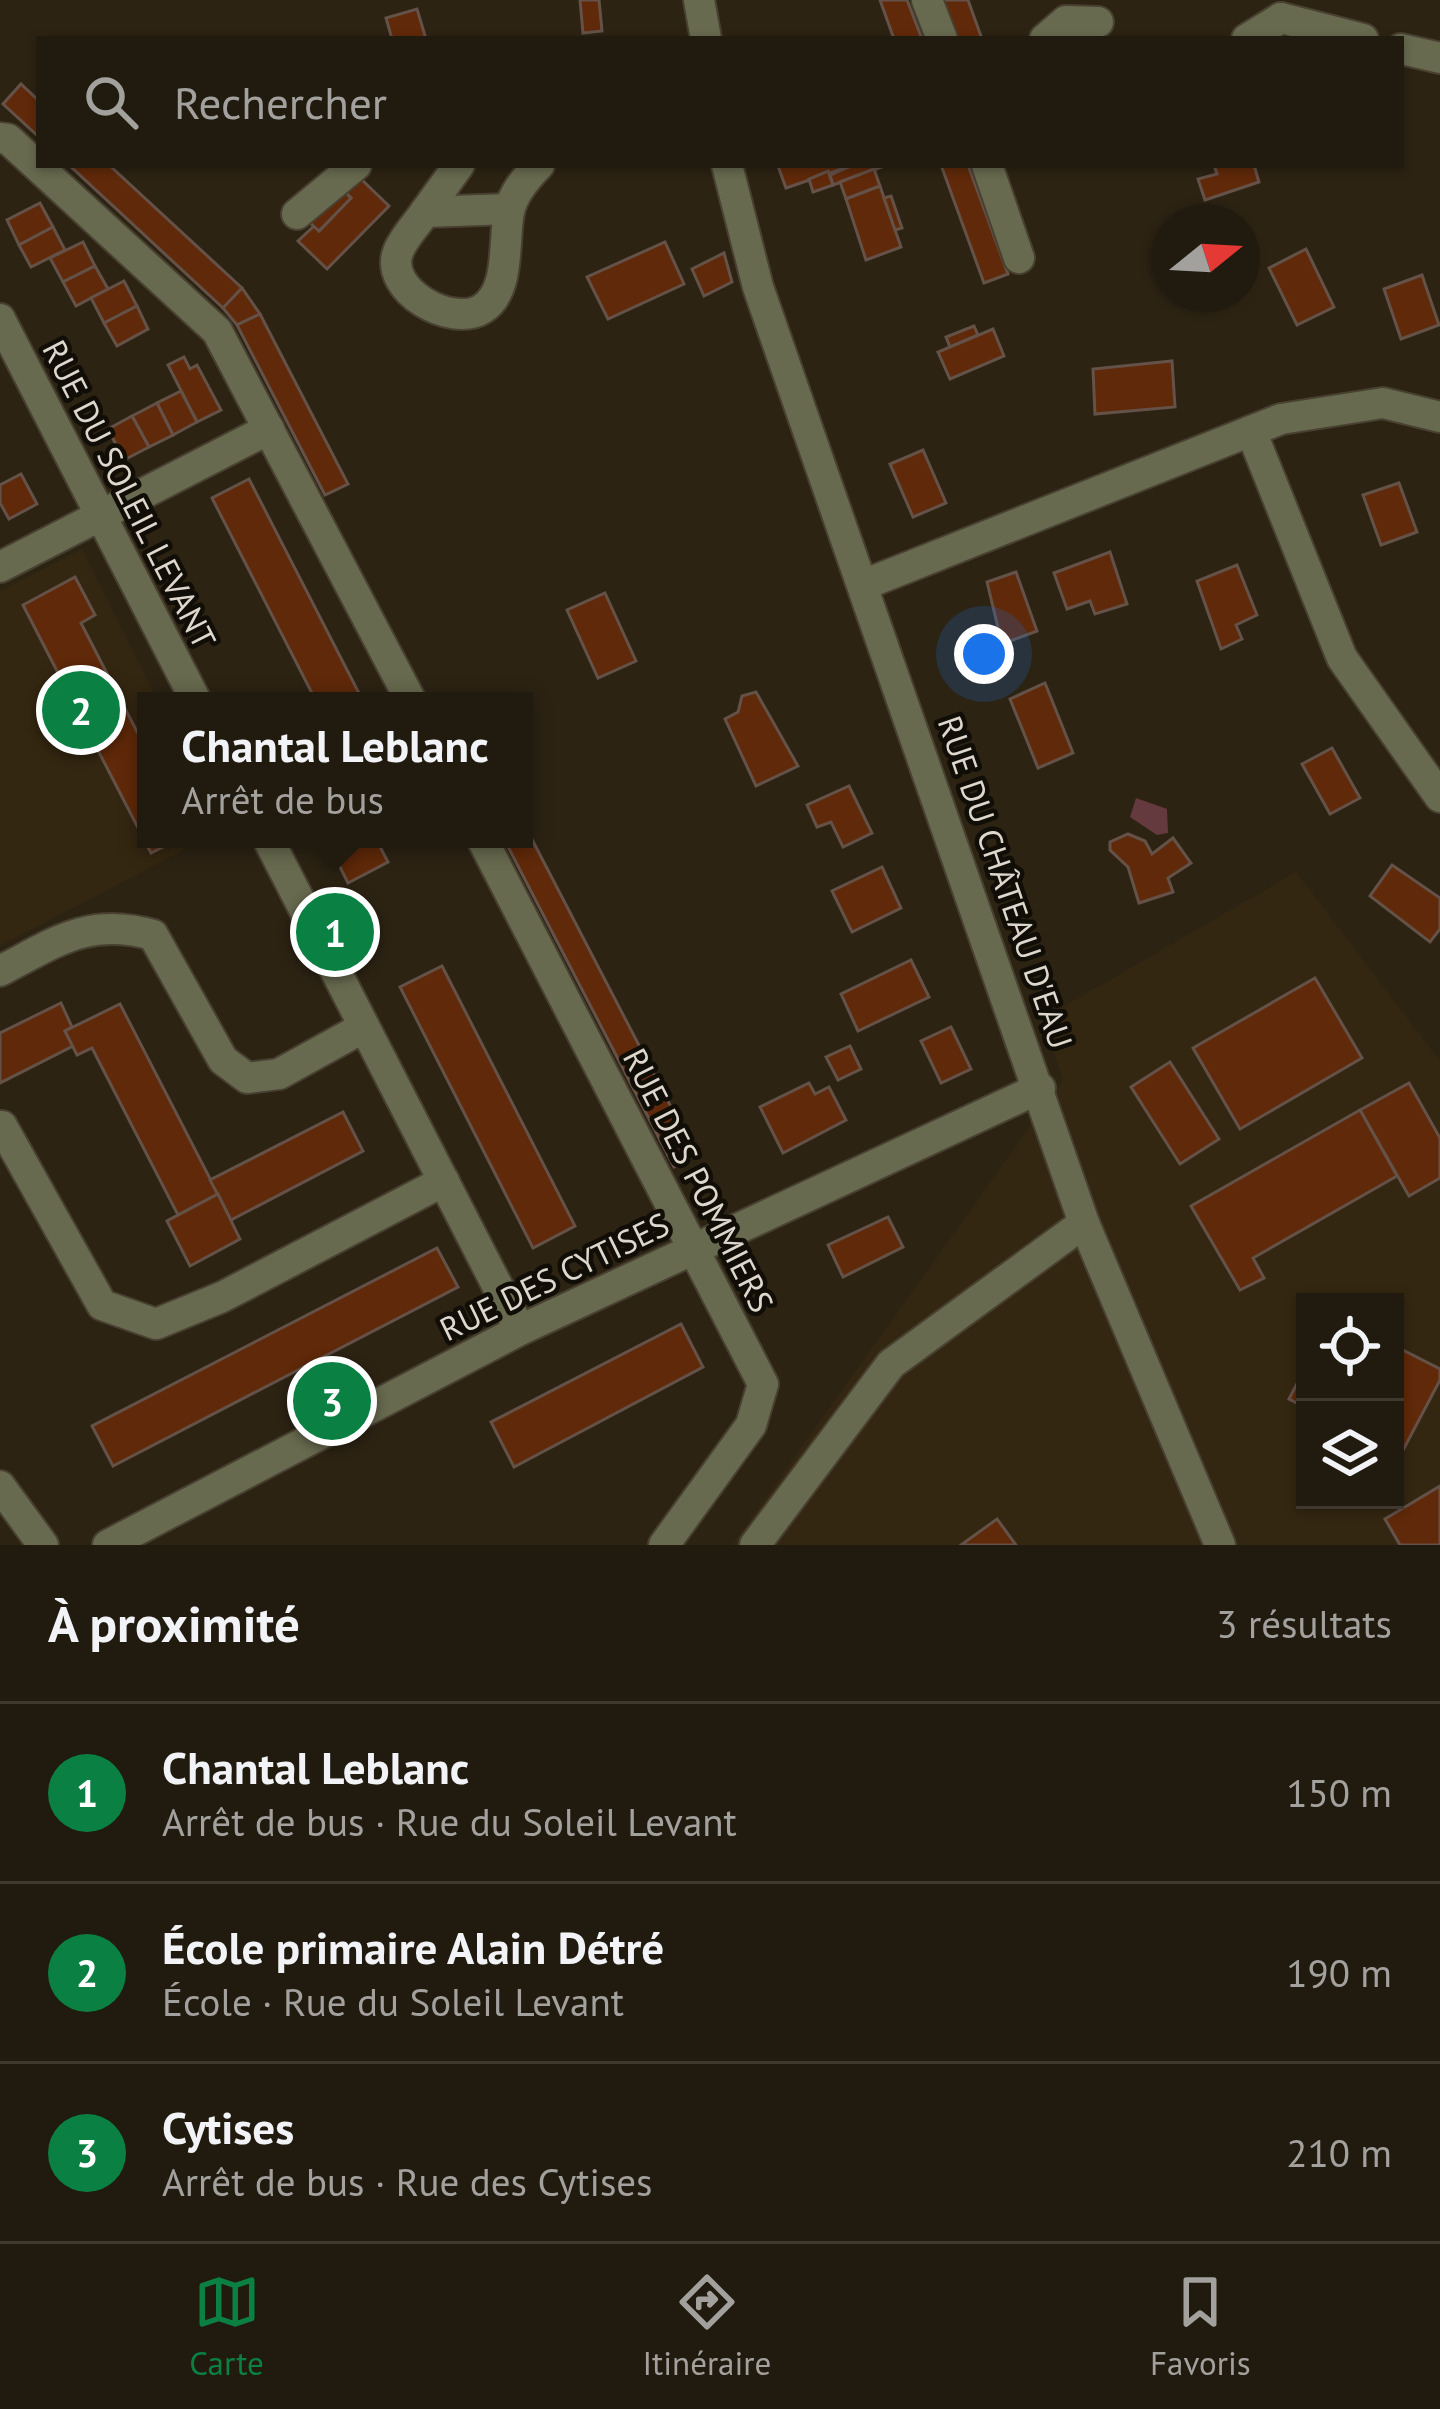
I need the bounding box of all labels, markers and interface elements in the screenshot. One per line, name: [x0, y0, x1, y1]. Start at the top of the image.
search box: [36, 36, 1404, 168]
icon: search: [78, 69, 144, 135]
text: Rechercher: [174, 73, 387, 131]
north arrow: [1152, 204, 1260, 312]
street label: RUE DU SOLEIL LEVANT: [34, 333, 226, 655]
your location: [954, 624, 1014, 684]
pin: 2: [42, 665, 120, 755]
popup: [137, 692, 533, 848]
street label: RUE DU CHÂTEAU D'EAU: [929, 710, 1083, 1054]
text: Chantal Leblanc: [181, 716, 489, 774]
text: Arrêt de bus: [181, 774, 384, 825]
pin: 1: [296, 887, 374, 977]
street label: RUE DES POMMIERS: [614, 1041, 784, 1319]
street label: RUE DES CYTISES: [432, 1202, 676, 1350]
map controls: [1296, 1293, 1404, 1509]
button: locate: [1296, 1293, 1404, 1401]
pin: 3: [293, 1356, 371, 1446]
button: layers: [1296, 1401, 1404, 1509]
text: À proximité: [48, 1590, 300, 1656]
text: 3 résultats: [1216, 1598, 1392, 1649]
text: Chantal Leblanc: [162, 1738, 469, 1796]
text: 1: [76, 1767, 98, 1818]
text: 150 m: [1286, 1767, 1392, 1818]
text: Arrêt de bus · Rue du Soleil Levant: [162, 1796, 737, 1847]
text: École primaire Alain Détré: [162, 1918, 664, 1976]
text: 2: [76, 1947, 98, 1998]
text: 190 m: [1286, 1947, 1392, 1998]
text: École · Rue du Soleil Levant: [162, 1976, 624, 2027]
text: Cytises: [162, 2098, 294, 2156]
text: 3: [76, 2127, 98, 2178]
text: 210 m: [1286, 2127, 1392, 2178]
text: Arrêt de bus · Rue des Cytises: [162, 2156, 653, 2207]
tab: Carte: [189, 2269, 264, 2384]
tab: Itinéraire: [642, 2269, 771, 2384]
tab: Favoris: [1150, 2269, 1251, 2384]

